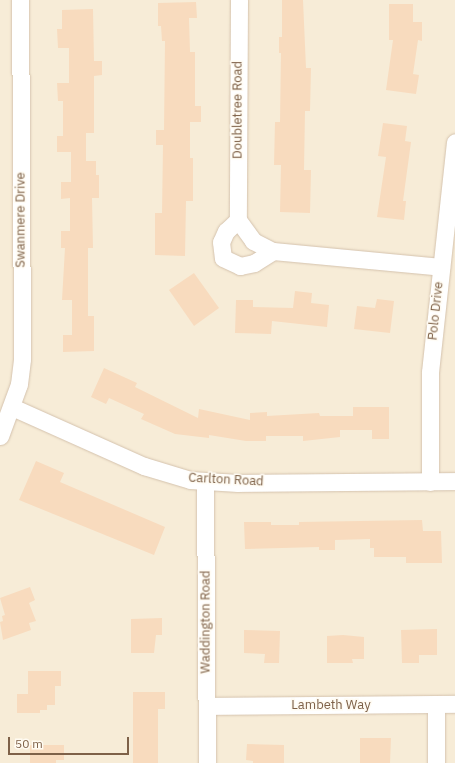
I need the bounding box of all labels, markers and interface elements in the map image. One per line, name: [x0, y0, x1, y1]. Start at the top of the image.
street label: Doubletree Road: [230, 61, 246, 159]
street label: Swanmere Drive: [13, 172, 29, 268]
street label: Polo Drive: [425, 281, 447, 341]
street label: Carlton Road: [188, 470, 264, 490]
street label: Waddington Road: [198, 570, 214, 674]
street label: Lambeth Way: [291, 697, 371, 713]
scale bar: [10, 729, 131, 755]
text: 50 m: [15, 736, 43, 751]

